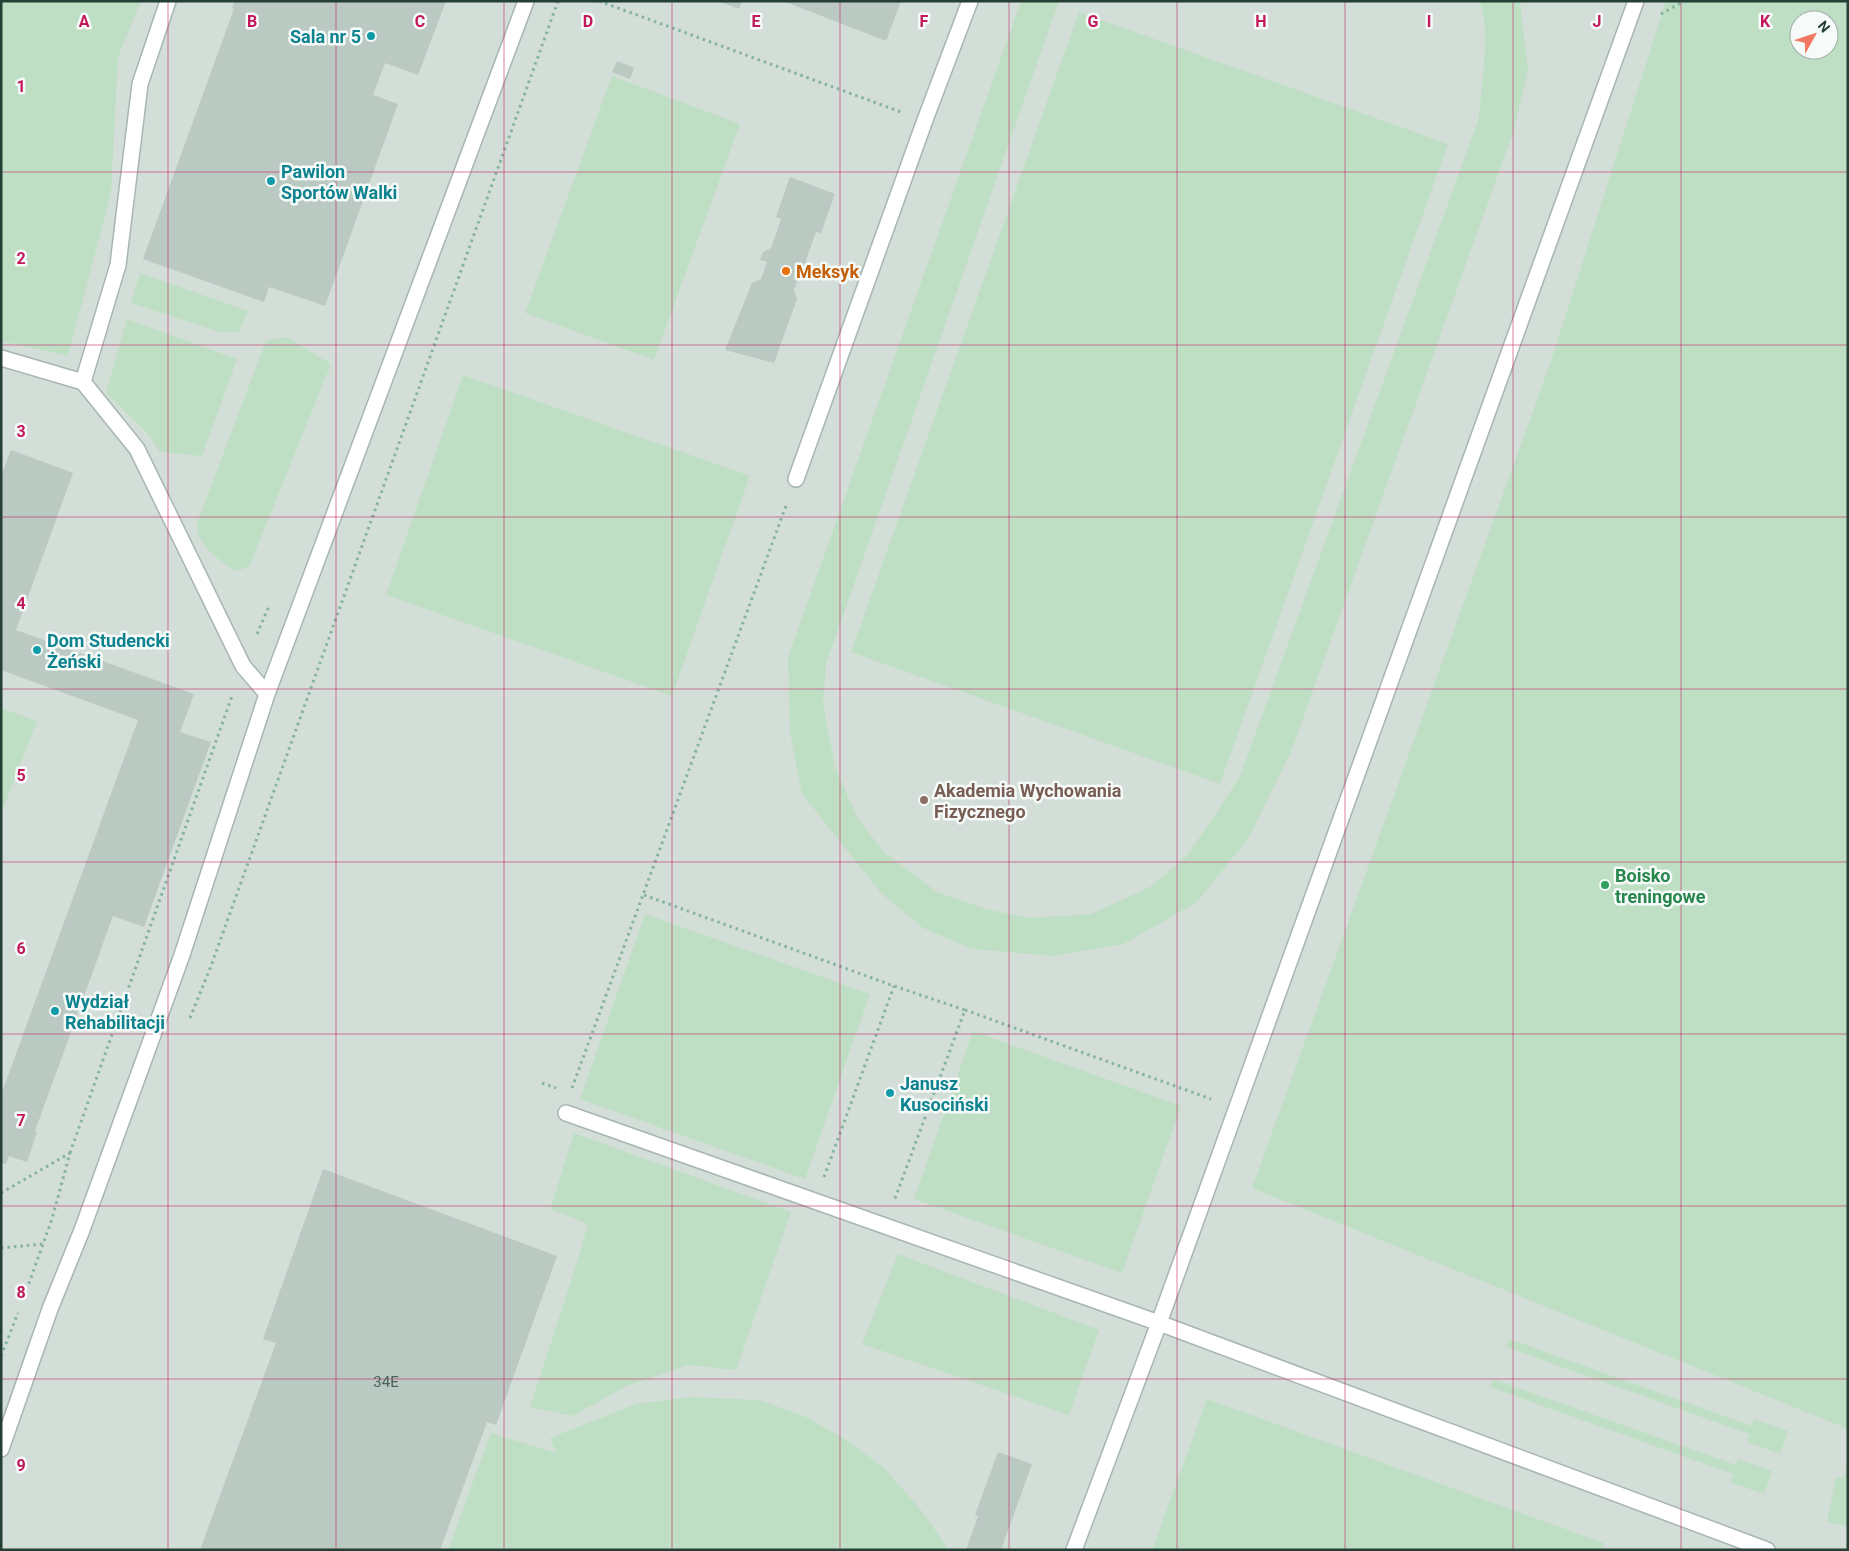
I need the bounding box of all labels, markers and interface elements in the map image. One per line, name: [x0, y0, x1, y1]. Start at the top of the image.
north arrow: [1789, 10, 1839, 60]
text: A: [79, 12, 90, 31]
text: B: [247, 12, 257, 31]
text: C: [415, 12, 425, 31]
text: D: [583, 12, 593, 31]
text: E: [752, 12, 761, 31]
text: F: [920, 12, 929, 31]
text: G: [1088, 12, 1099, 31]
text: H: [1255, 12, 1267, 31]
text: I: [1427, 12, 1431, 31]
text: J: [1593, 12, 1601, 31]
text: K: [1760, 12, 1771, 31]
text: N: [1815, 18, 1833, 36]
place label: Sala nr 5: [290, 26, 361, 47]
marker: Sala nr 5: [365, 30, 377, 42]
text: 1: [16, 77, 26, 96]
place label: Pawilon Sportów Walki: [281, 161, 397, 203]
marker: Pawilon Sportów Walki: [265, 175, 277, 187]
text: 2: [16, 249, 26, 268]
place label: Meksyk: [796, 261, 859, 282]
marker: Meksyk: [780, 265, 792, 277]
text: 3: [16, 422, 26, 441]
text: 4: [16, 594, 26, 613]
place label: Dom Studencki Żeński: [47, 630, 170, 672]
marker: Dom Studencki Żeński: [31, 644, 43, 656]
text: 5: [16, 766, 26, 785]
place label: Akademia Wychowania Fizycznego: [934, 780, 1122, 822]
marker: Akademia Wychowania Fizycznego: [918, 794, 930, 806]
place label: Boisko treningowe: [1615, 865, 1706, 907]
marker: Boisko treningowe: [1599, 879, 1611, 891]
text: 6: [16, 939, 26, 958]
place label: Wydział Rehabilitacji: [65, 991, 165, 1033]
marker: Wydział Rehabilitacji: [49, 1005, 61, 1017]
place label: Janusz Kusociński: [900, 1073, 989, 1115]
marker: Janusz Kusociński: [884, 1087, 896, 1099]
text: 7: [16, 1111, 26, 1130]
text: 8: [16, 1283, 26, 1302]
house number: 34E: [373, 1373, 399, 1391]
text: 9: [16, 1456, 26, 1475]

